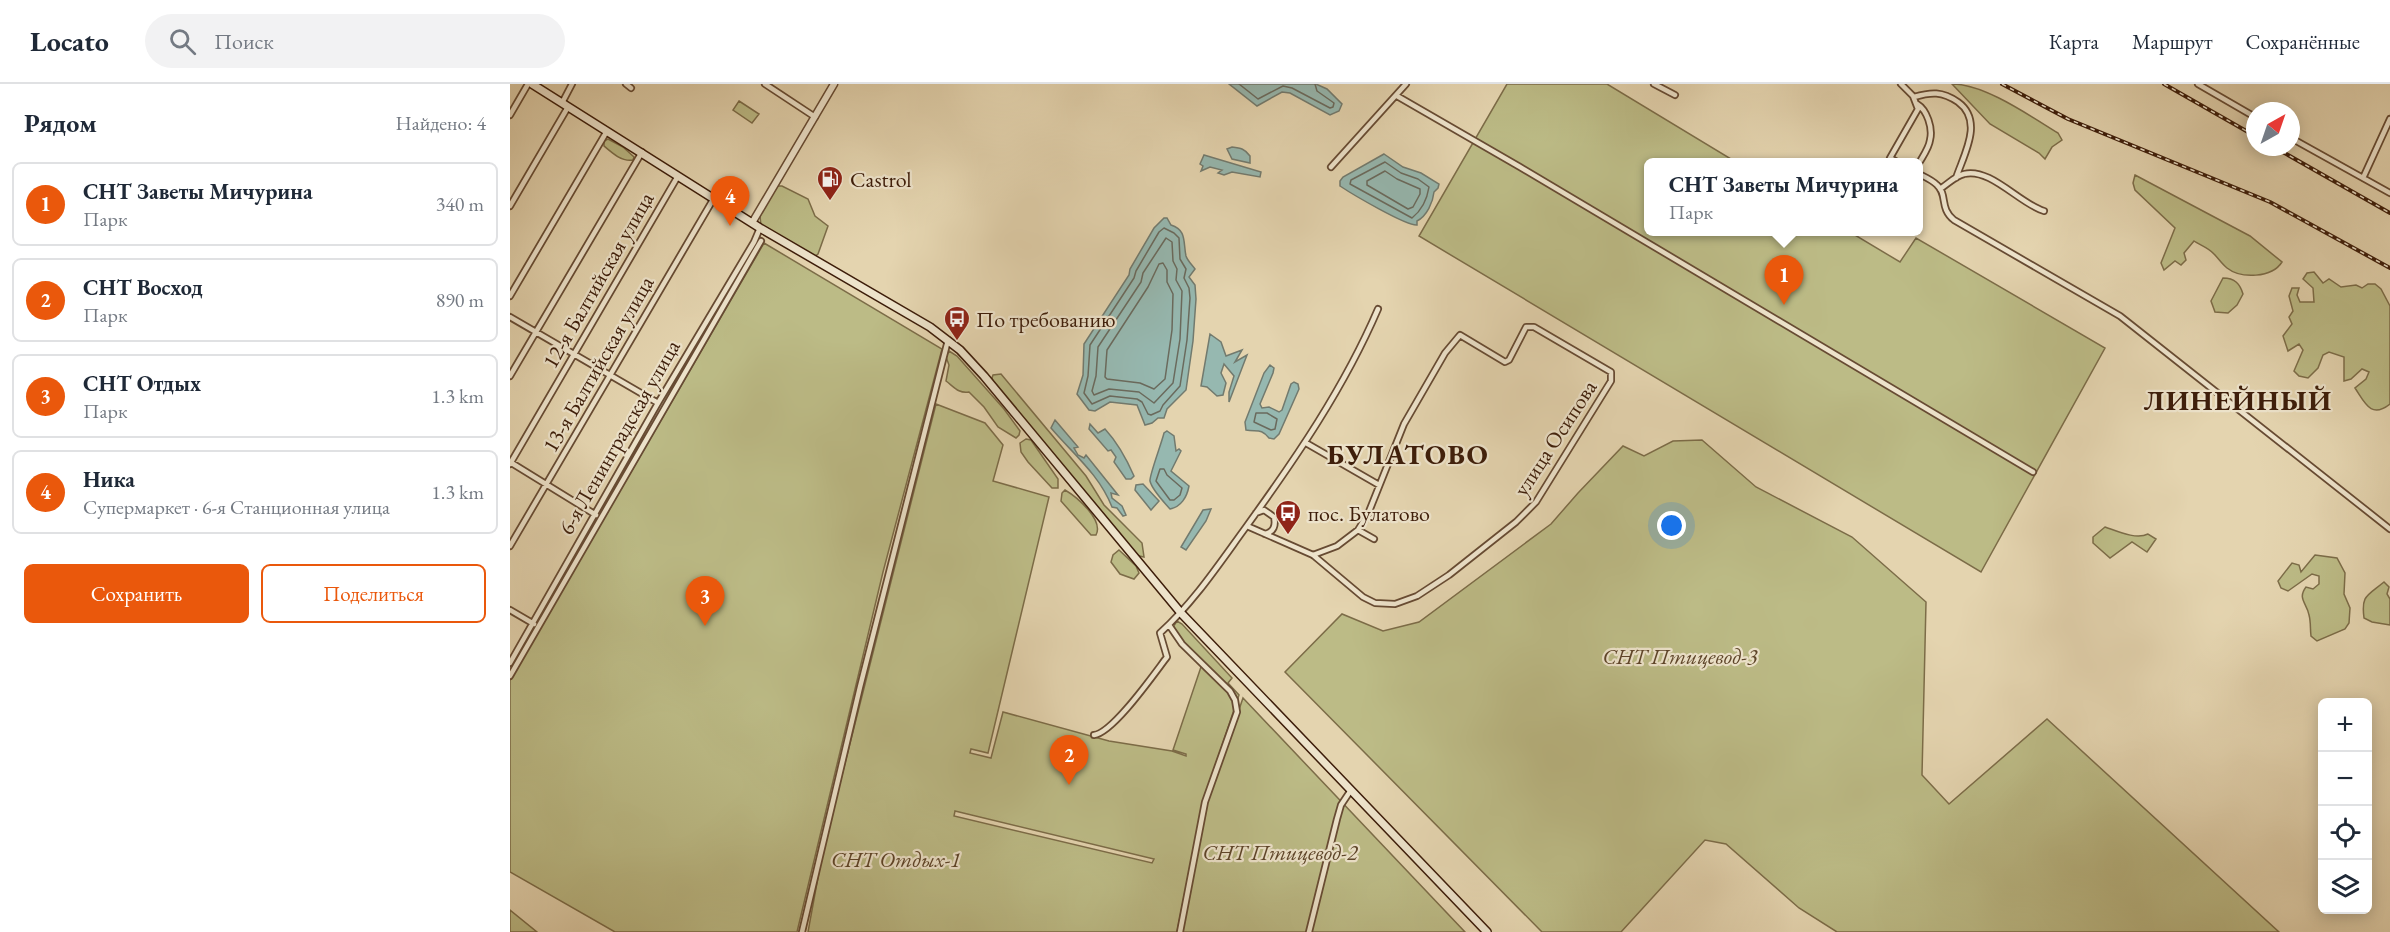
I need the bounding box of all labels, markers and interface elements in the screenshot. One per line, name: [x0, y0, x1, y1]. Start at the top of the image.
search box: [145, 14, 565, 68]
text: Locato: [30, 23, 109, 59]
icon: search: [166, 25, 199, 58]
text: Поиск: [214, 27, 274, 56]
text: Карта: [2049, 28, 2099, 55]
text: Маршрут: [2132, 28, 2213, 55]
text: Сохранённые: [2246, 28, 2360, 55]
north arrow: [2246, 102, 2300, 156]
text: Рядом: [24, 106, 97, 140]
text: Найдено: 4: [395, 110, 486, 136]
popup: [1644, 158, 1923, 236]
fuel station icon: Castrol: [815, 164, 845, 202]
place label: Castrol: [850, 165, 912, 194]
text: СНТ Заветы Мичурина: [1669, 170, 1898, 199]
pin: 4: [710, 176, 750, 226]
text: СНТ Заветы Мичурина: [83, 177, 313, 206]
street label: 12-я Балтийская улица: [536, 186, 660, 373]
text: 1: [40, 191, 51, 217]
text: 340 m: [436, 191, 484, 217]
text: Парк: [1669, 199, 1713, 225]
text: Парк: [83, 206, 127, 232]
pin: 1: [1764, 256, 1804, 305]
street label: 13-я Балтийская улица: [536, 270, 660, 457]
text: СНТ Восход: [83, 273, 203, 302]
text: 2: [40, 287, 51, 313]
text: 890 m: [436, 287, 484, 313]
text: Парк: [83, 302, 127, 328]
bus stop icon: По требованию: [942, 304, 972, 342]
place label: По требованию: [976, 305, 1116, 334]
street label: 6-я Ленинградская улица: [551, 334, 687, 540]
text: СНТ Отдых: [83, 369, 201, 398]
street label: улица Осипова: [1507, 374, 1603, 502]
district label: ЛИНЕЙНЫЙ: [2143, 382, 2333, 418]
text: 3: [40, 383, 51, 409]
text: 1.3 km: [431, 383, 484, 409]
text: Парк: [83, 398, 127, 424]
district label: БУЛАТОВО: [1327, 436, 1489, 472]
text: Ника: [83, 465, 135, 494]
text: 4: [40, 479, 51, 505]
text: 1.3 km: [431, 479, 484, 505]
text: Супермаркет · 6-я Станционная улица: [83, 494, 390, 520]
bus stop icon: пос. Булатово: [1273, 498, 1303, 536]
place label: пос. Булатово: [1308, 499, 1430, 528]
your location: [1657, 511, 1686, 540]
button: Сохранить: [24, 564, 249, 623]
button: Поделиться: [261, 564, 486, 623]
pin: 3: [686, 576, 724, 626]
park label: СНТ Птицевод-3: [1603, 642, 1758, 671]
map controls: [2318, 698, 2372, 914]
button: +: [2318, 698, 2372, 752]
pin: 2: [1050, 736, 1088, 785]
button: −: [2318, 752, 2372, 806]
button: locate: [2318, 806, 2372, 860]
park label: СНТ Птицевод-2: [1203, 838, 1359, 867]
park label: СНТ Отдых-1: [831, 845, 961, 874]
button: layers: [2318, 860, 2372, 914]

